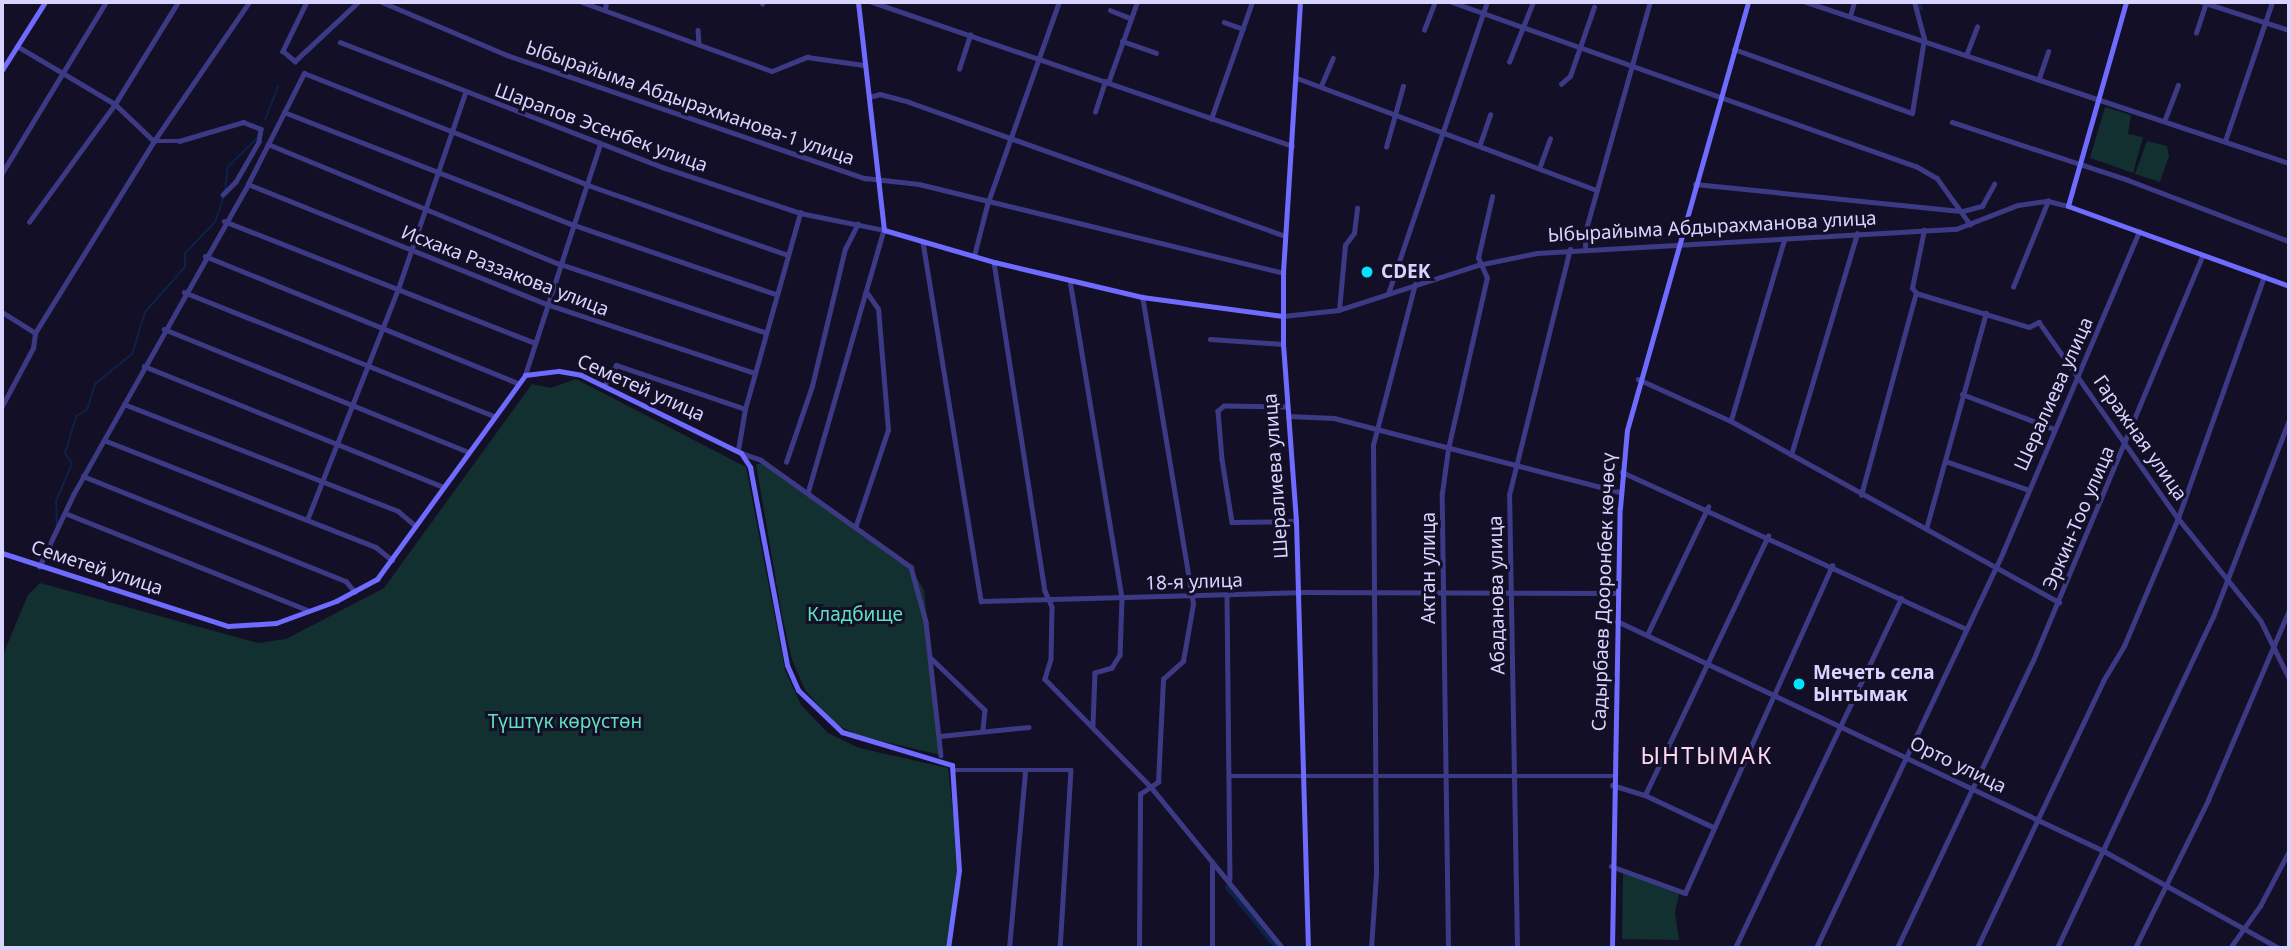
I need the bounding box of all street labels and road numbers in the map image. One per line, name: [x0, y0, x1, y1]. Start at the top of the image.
street label: Ыбырайыма Абдырахманова-1 улица: [523, 36, 857, 170]
street label: Шарапов Эсенбек улица: [491, 79, 711, 177]
street label: Ыбырайыма Абдырахманова улица: [1547, 207, 1877, 247]
street label: Исхака Раззакова улица: [398, 221, 612, 321]
street label: Шералиева улица: [2010, 314, 2098, 474]
street label: Семетей улица: [574, 350, 708, 426]
street label: Гаражная улица: [2088, 371, 2192, 505]
street label: Шералиева улица: [1259, 393, 1293, 559]
street label: Эркин-Тоо улица: [2038, 443, 2120, 593]
street label: Садырбаев Дооронбек көчөсү: [1588, 452, 1620, 732]
street label: Актан улица: [1418, 512, 1440, 624]
street label: Абаданова улица: [1484, 515, 1510, 675]
street label: Семетей улица: [28, 536, 166, 600]
street label: 18-я улица: [1145, 569, 1243, 595]
street label: Орто улица: [1906, 732, 2010, 798]

